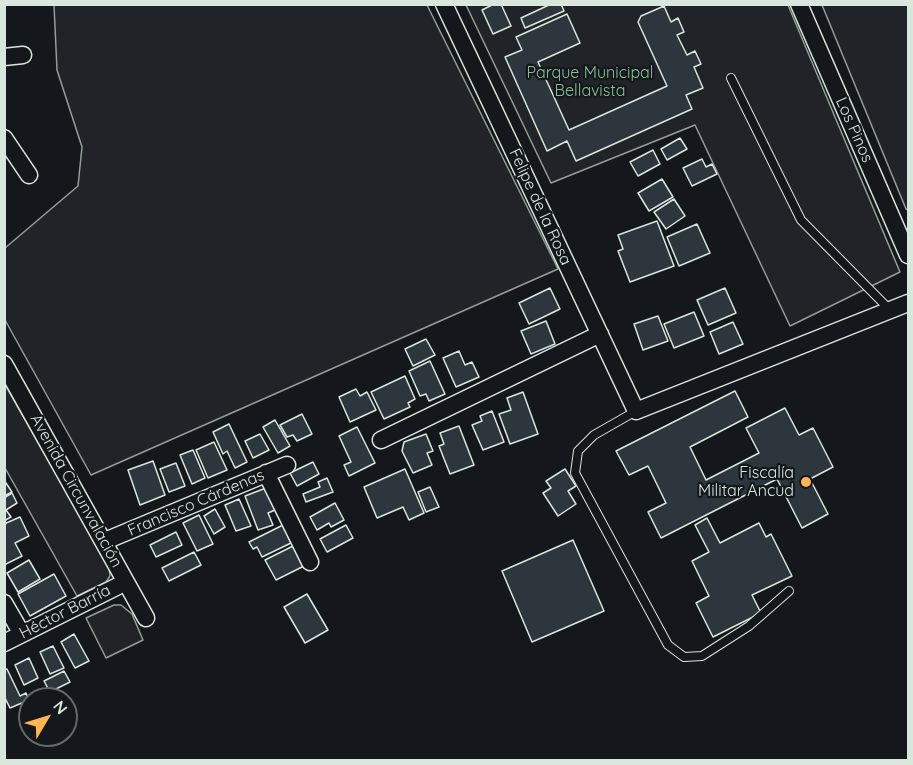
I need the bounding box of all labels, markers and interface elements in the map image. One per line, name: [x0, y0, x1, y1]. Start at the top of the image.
park label: Parque Municipal Bellavista: [527, 63, 653, 101]
street label: Los Pinos: [831, 94, 877, 166]
street label: Felipe de la Rosa: [505, 146, 575, 268]
street label: Avenida Circunvalación: [26, 411, 126, 571]
place label: Fiscalía Militar Ancud: [698, 463, 794, 501]
street label: Francisco Cárdenas: [125, 466, 267, 540]
marker: Fiscalía Militar Ancud: [799, 475, 813, 489]
street label: Héctor Barría: [16, 581, 114, 643]
north arrow: [18, 687, 78, 747]
text: N: [49, 696, 72, 718]

